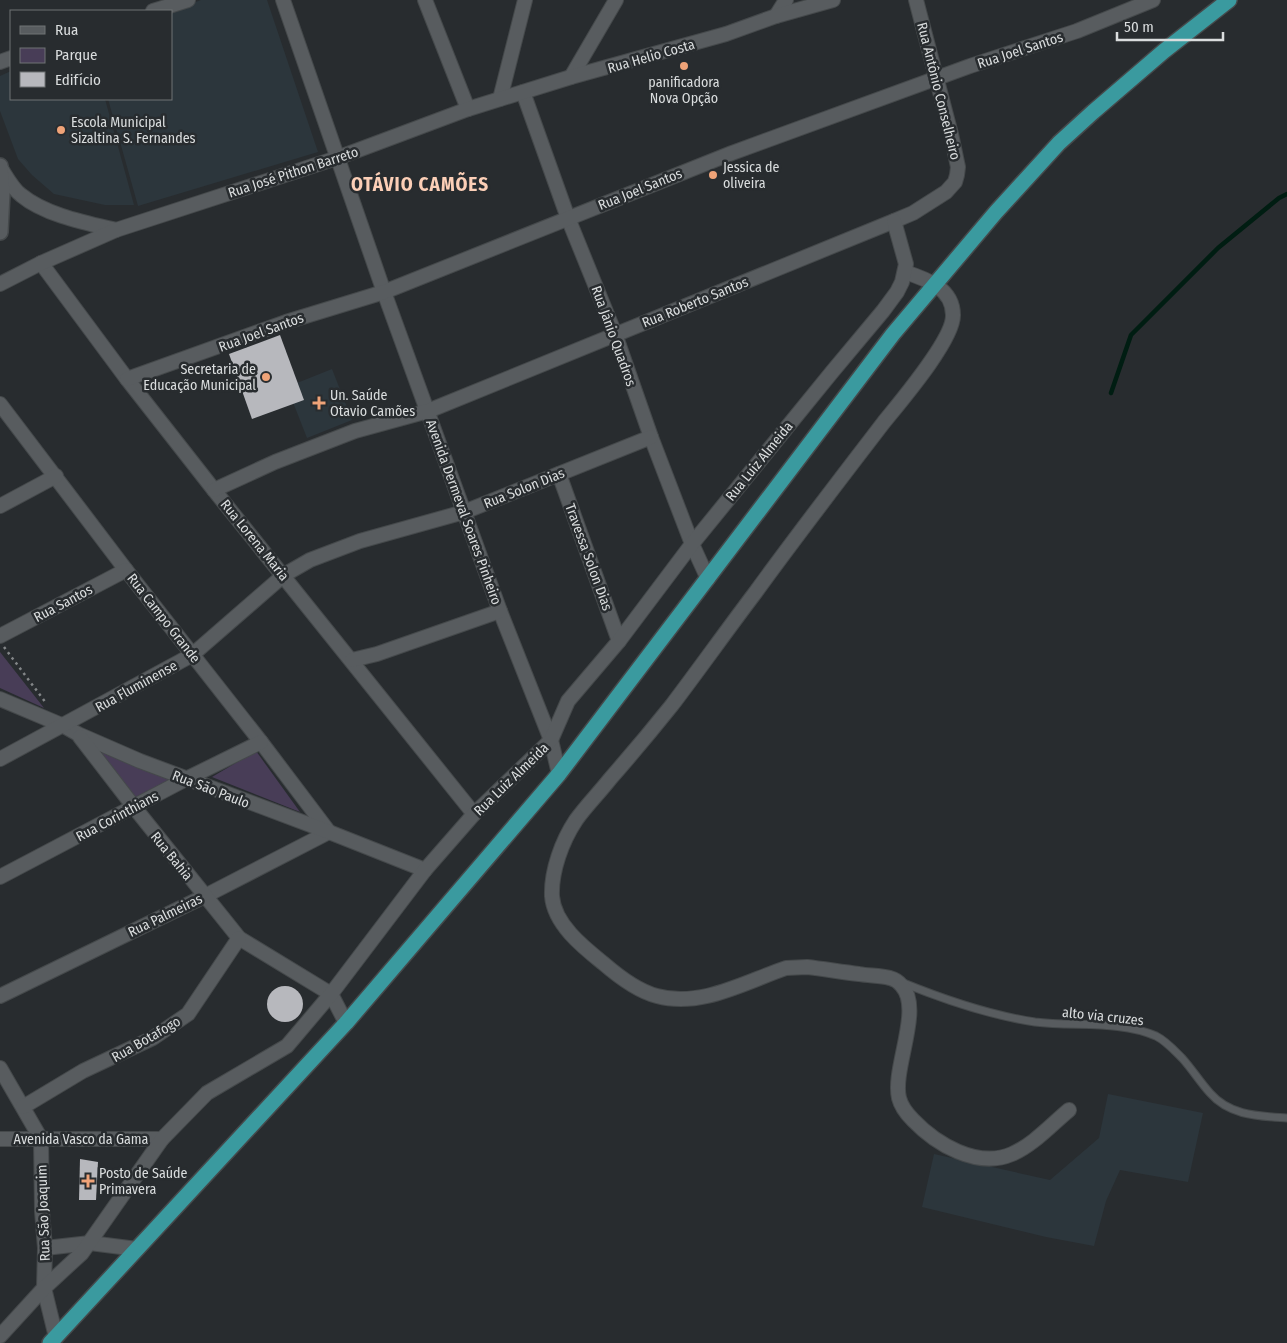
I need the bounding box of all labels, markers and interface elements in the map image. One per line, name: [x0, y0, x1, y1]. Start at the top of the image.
legend: [10, 10, 172, 100]
scale bar: [1117, 10, 1223, 42]
text: 50 m: [1124, 18, 1154, 36]
text: Rua: [55, 21, 78, 39]
street label: Rua Antônio Conselheiro: [913, 21, 964, 162]
street label: Rua Joel Santos: [975, 29, 1065, 72]
street label: Rua Helio Costa: [606, 36, 697, 77]
text: Parque: [55, 46, 98, 64]
marker: panificadora Nova Opção: [678, 60, 690, 72]
text: Edifício: [55, 71, 101, 89]
place label: panificadora Nova Opção: [648, 74, 720, 107]
place label: Escola Municipal Sizaltina S. Fernandes: [71, 114, 196, 147]
marker: Escola Municipal Sizaltina S. Fernandes: [55, 124, 67, 136]
street label: Rua José Pithon Barreto: [226, 143, 360, 202]
place label: Jessica de oliveira: [723, 159, 780, 192]
street label: Rua Joel Santos: [596, 165, 685, 214]
marker: Jessica de oliveira: [707, 169, 719, 181]
district label: OTÁVIO CAMÕES: [351, 171, 489, 196]
street label: Rua Roberto Santos: [640, 273, 751, 332]
street label: Rua Jânio Quadros: [587, 284, 640, 389]
street label: Rua Joel Santos: [216, 309, 306, 356]
place label: Secretaria de Educação Municipal: [143, 361, 256, 394]
marker: Secretaria de Educação Municipal: [260, 371, 272, 383]
place label: Un. Saúde Otavio Camões: [330, 387, 415, 420]
marker: Un. Saúde Otavio Camões: [312, 396, 326, 410]
street label: Avenida Dermeval Soares Pinheiro: [422, 417, 505, 607]
street label: Rua Luiz Almeida: [722, 418, 797, 505]
street label: Rua Solon Dias: [481, 465, 567, 512]
street label: Rua Lorena Maria: [217, 496, 293, 584]
street label: Travessa Solon Dias: [561, 501, 616, 613]
street label: Rua Campo Grande: [123, 570, 204, 667]
street label: Rua Santos: [31, 581, 95, 626]
street label: Rua Fluminense: [92, 657, 180, 716]
street label: Rua Luiz Almeida: [470, 739, 552, 819]
street label: Rua São Paulo: [170, 767, 252, 812]
street label: Rua Corinthians: [73, 788, 161, 845]
street label: Rua Bahia: [147, 829, 196, 884]
street label: Rua Palmeiras: [125, 890, 205, 941]
street label: alto via cruzes: [1061, 1004, 1145, 1029]
street label: Rua Botafogo: [109, 1013, 184, 1066]
street label: Avenida Vasco da Gama: [14, 1131, 149, 1148]
street label: Rua São Joaquim: [33, 1164, 54, 1262]
place label: Posto de Saúde Primavera: [99, 1165, 188, 1198]
marker: Posto de Saúde Primavera: [81, 1174, 95, 1188]

